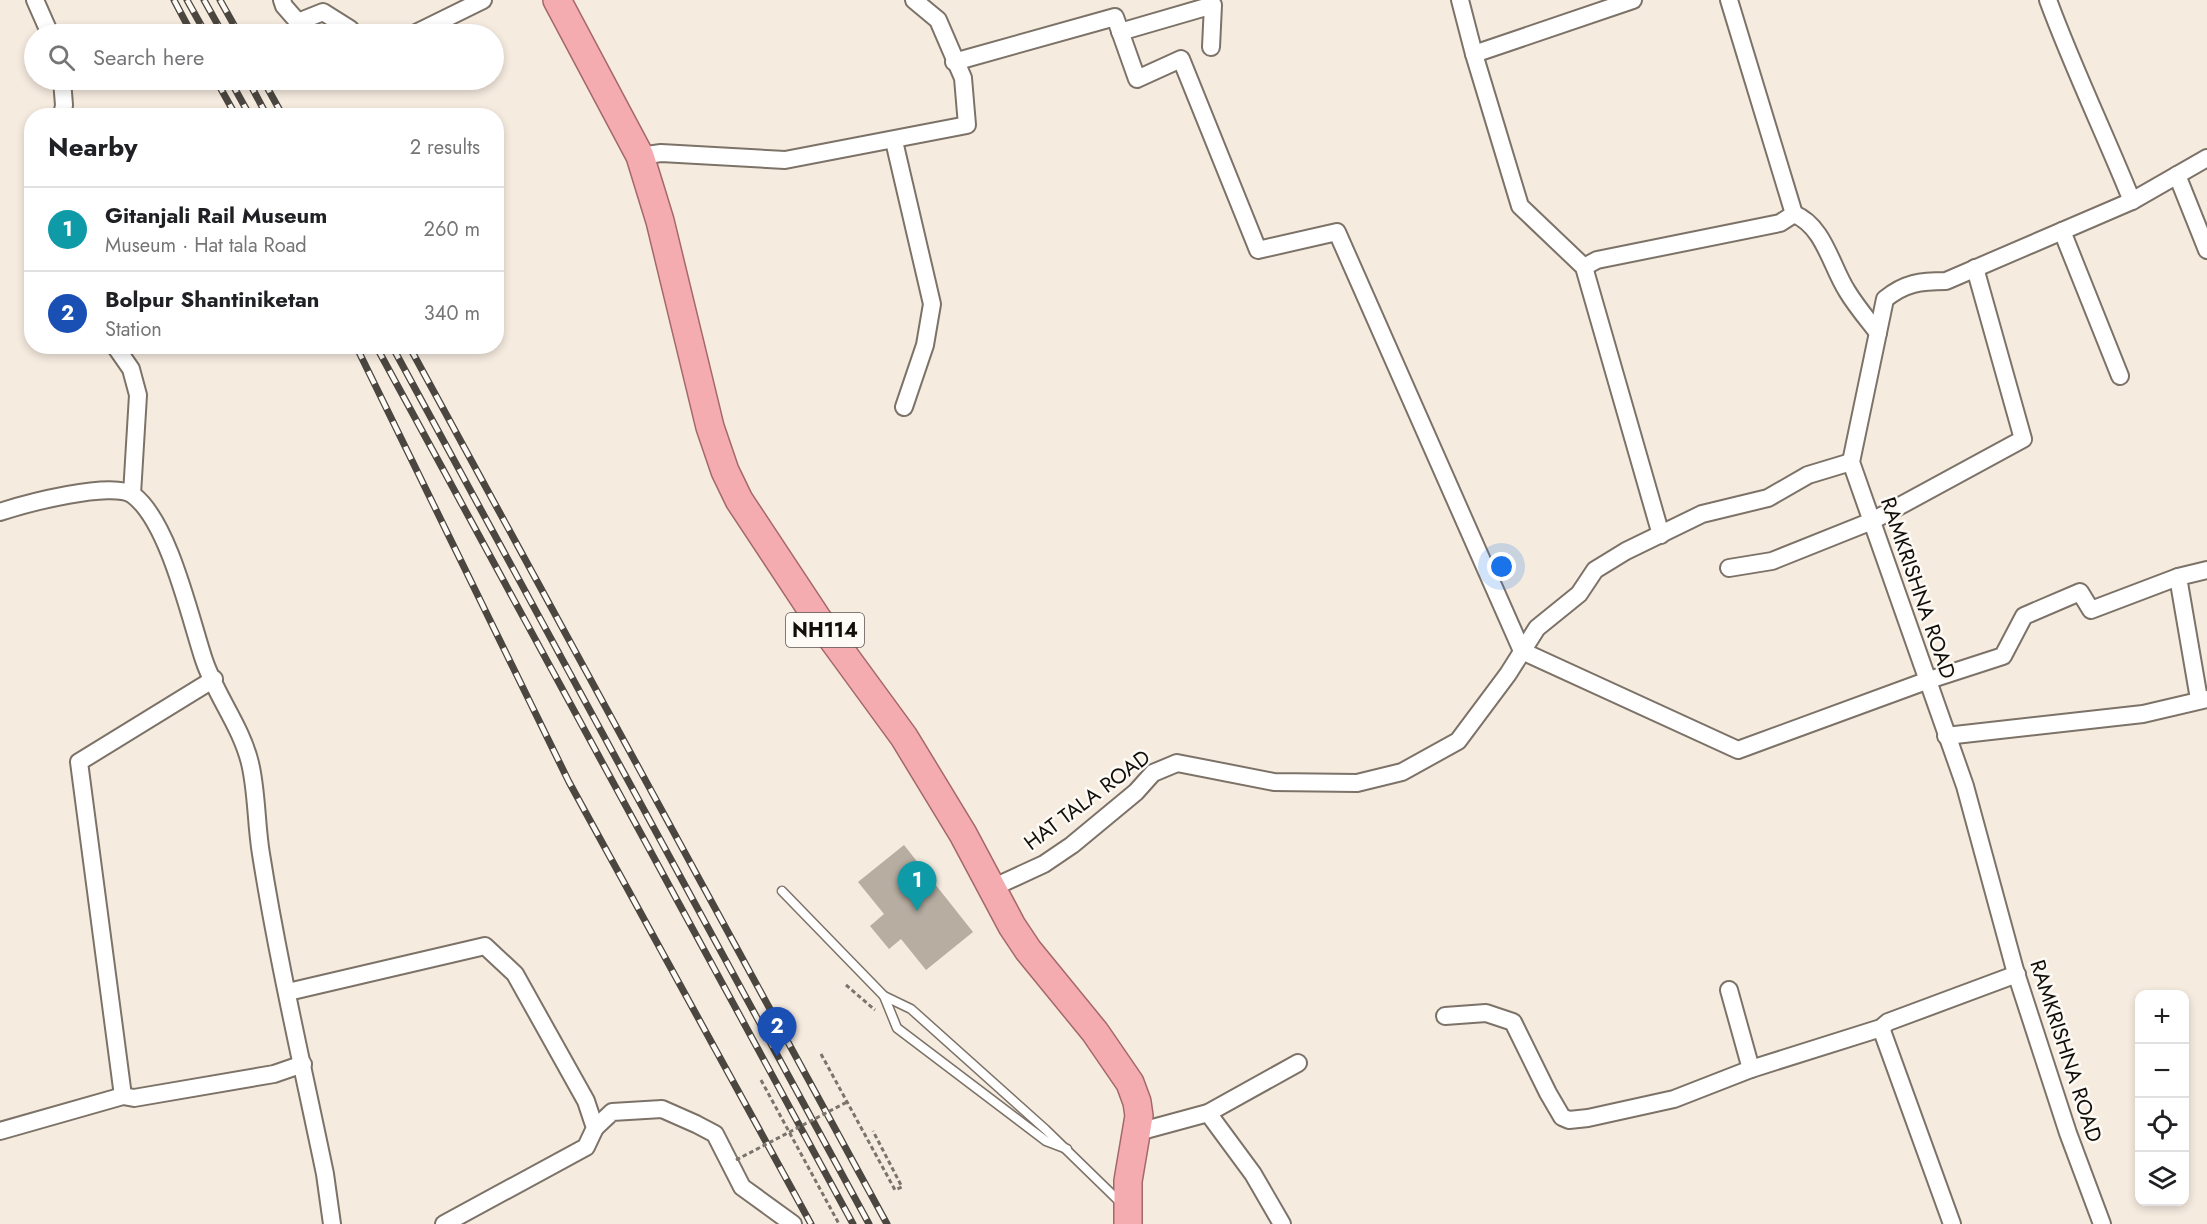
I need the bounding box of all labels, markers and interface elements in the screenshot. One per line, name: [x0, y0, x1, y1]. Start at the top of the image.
search box: [24, 24, 504, 90]
icon: search: [45, 41, 78, 74]
text: Search here: [93, 41, 204, 73]
text: Nearby: [48, 128, 137, 166]
text: 2 results: [410, 133, 480, 162]
text: Gitanjali Rail Museum: [105, 199, 327, 231]
text: 1: [62, 215, 73, 244]
text: 260 m: [424, 215, 480, 244]
text: Museum · Hat tala Road: [105, 231, 307, 260]
text: Bolpur Shantiniketan: [105, 283, 319, 315]
text: 2: [61, 299, 74, 328]
text: 340 m: [424, 299, 480, 328]
text: Station: [105, 315, 162, 344]
street label: RAMKRISHNA ROAD: [1873, 493, 1963, 683]
your location: [1487, 552, 1516, 581]
road number: NH114: [786, 613, 864, 647]
street label: HAT TALA ROAD: [1018, 743, 1156, 857]
pin: 1: [898, 862, 936, 911]
street label: RAMKRISHNA ROAD: [2022, 956, 2110, 1146]
map controls: [2135, 990, 2189, 1206]
button: +: [2135, 990, 2189, 1044]
pin: 2: [758, 1008, 796, 1057]
button: −: [2135, 1044, 2189, 1098]
button: locate: [2135, 1098, 2189, 1152]
button: layers: [2135, 1152, 2189, 1206]

